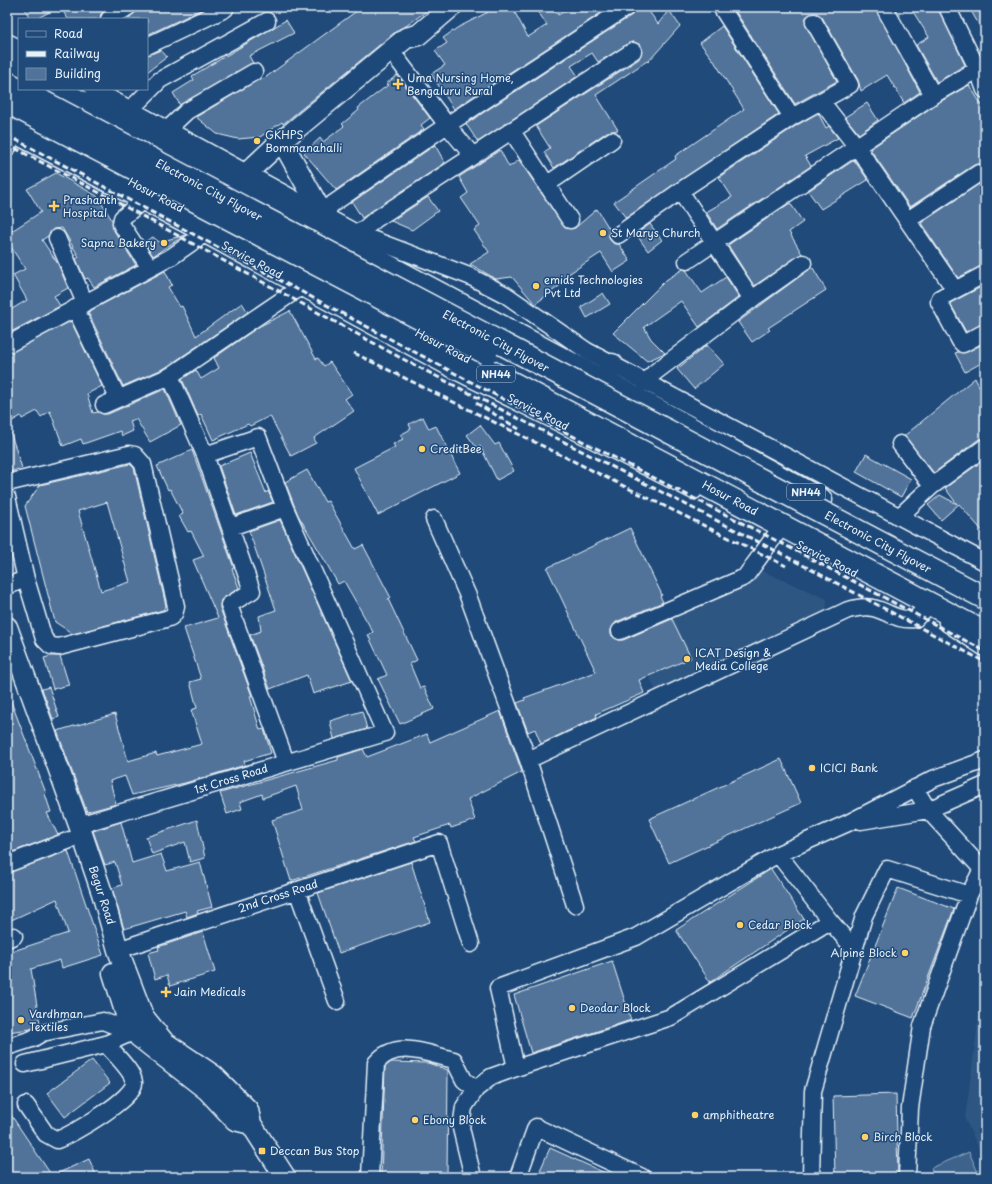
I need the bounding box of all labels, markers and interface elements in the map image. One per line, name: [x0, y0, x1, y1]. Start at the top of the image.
legend: [18, 18, 148, 90]
text: Road: [54, 24, 83, 42]
text: Railway: [54, 44, 100, 62]
text: Building: [54, 64, 101, 82]
place label: Uma Nursing Home, Bengaluru Rural: [407, 69, 514, 99]
marker: Uma Nursing Home, Bengaluru Rural: [392, 78, 404, 90]
place label: GKHPS Bommanahalli: [265, 126, 342, 156]
marker: GKHPS Bommanahalli: [252, 136, 262, 146]
street label: Electronic City Flyover: [153, 154, 266, 225]
street label: Hosur Road: [125, 173, 187, 216]
place label: Prashanth Hospital: [63, 191, 117, 221]
marker: Prashanth Hospital: [48, 200, 60, 212]
place label: St Marys Church: [611, 224, 700, 241]
marker: St Marys Church: [598, 228, 608, 238]
place label: Sapna Bakery: [81, 234, 156, 251]
street label: Service Road: [219, 236, 286, 283]
marker: Sapna Bakery: [159, 238, 169, 248]
place label: emids Technologies Pvt Ltd: [544, 271, 643, 301]
marker: emids Technologies Pvt Ltd: [531, 281, 541, 291]
street label: Electronic City Flyover: [440, 305, 553, 376]
street label: Hosur Road: [412, 324, 474, 367]
road number: NH44: [477, 366, 515, 382]
street label: Service Road: [504, 389, 572, 434]
place label: CreditBee: [430, 440, 482, 457]
marker: CreditBee: [417, 444, 427, 454]
street label: Hosur Road: [699, 476, 761, 519]
road number: NH44: [787, 484, 825, 500]
street label: Electronic City Flyover: [822, 506, 935, 577]
street label: Service Road: [793, 536, 861, 581]
place label: ICAT Design & Media College: [695, 644, 771, 674]
marker: ICAT Design & Media College: [682, 654, 692, 664]
street label: 1st Cross Road: [192, 759, 270, 798]
place label: ICICI Bank: [820, 759, 878, 776]
marker: ICICI Bank: [807, 763, 817, 773]
street label: Begur Road: [85, 863, 120, 927]
street label: 2nd Cross Road: [236, 875, 320, 916]
place label: Cedar Block: [748, 916, 813, 933]
marker: Cedar Block: [735, 920, 745, 930]
place label: Alpine Block: [830, 944, 898, 961]
marker: Alpine Block: [900, 948, 910, 958]
place label: Jain Medicals: [174, 983, 246, 1000]
marker: Jain Medicals: [161, 987, 171, 997]
place label: Deodar Block: [580, 999, 651, 1016]
marker: Deodar Block: [567, 1003, 577, 1013]
place label: Vardhman Textiles: [29, 1005, 83, 1035]
marker: Vardhman Textiles: [16, 1015, 26, 1025]
place label: amphitheatre: [703, 1106, 775, 1123]
marker: amphitheatre: [690, 1110, 700, 1120]
place label: Ebony Block: [423, 1111, 487, 1128]
marker: Ebony Block: [410, 1115, 420, 1125]
place label: Birch Block: [873, 1128, 933, 1145]
marker: Birch Block: [860, 1132, 870, 1142]
place label: Deccan Bus Stop: [270, 1142, 360, 1159]
marker: Deccan Bus Stop: [257, 1146, 267, 1156]

